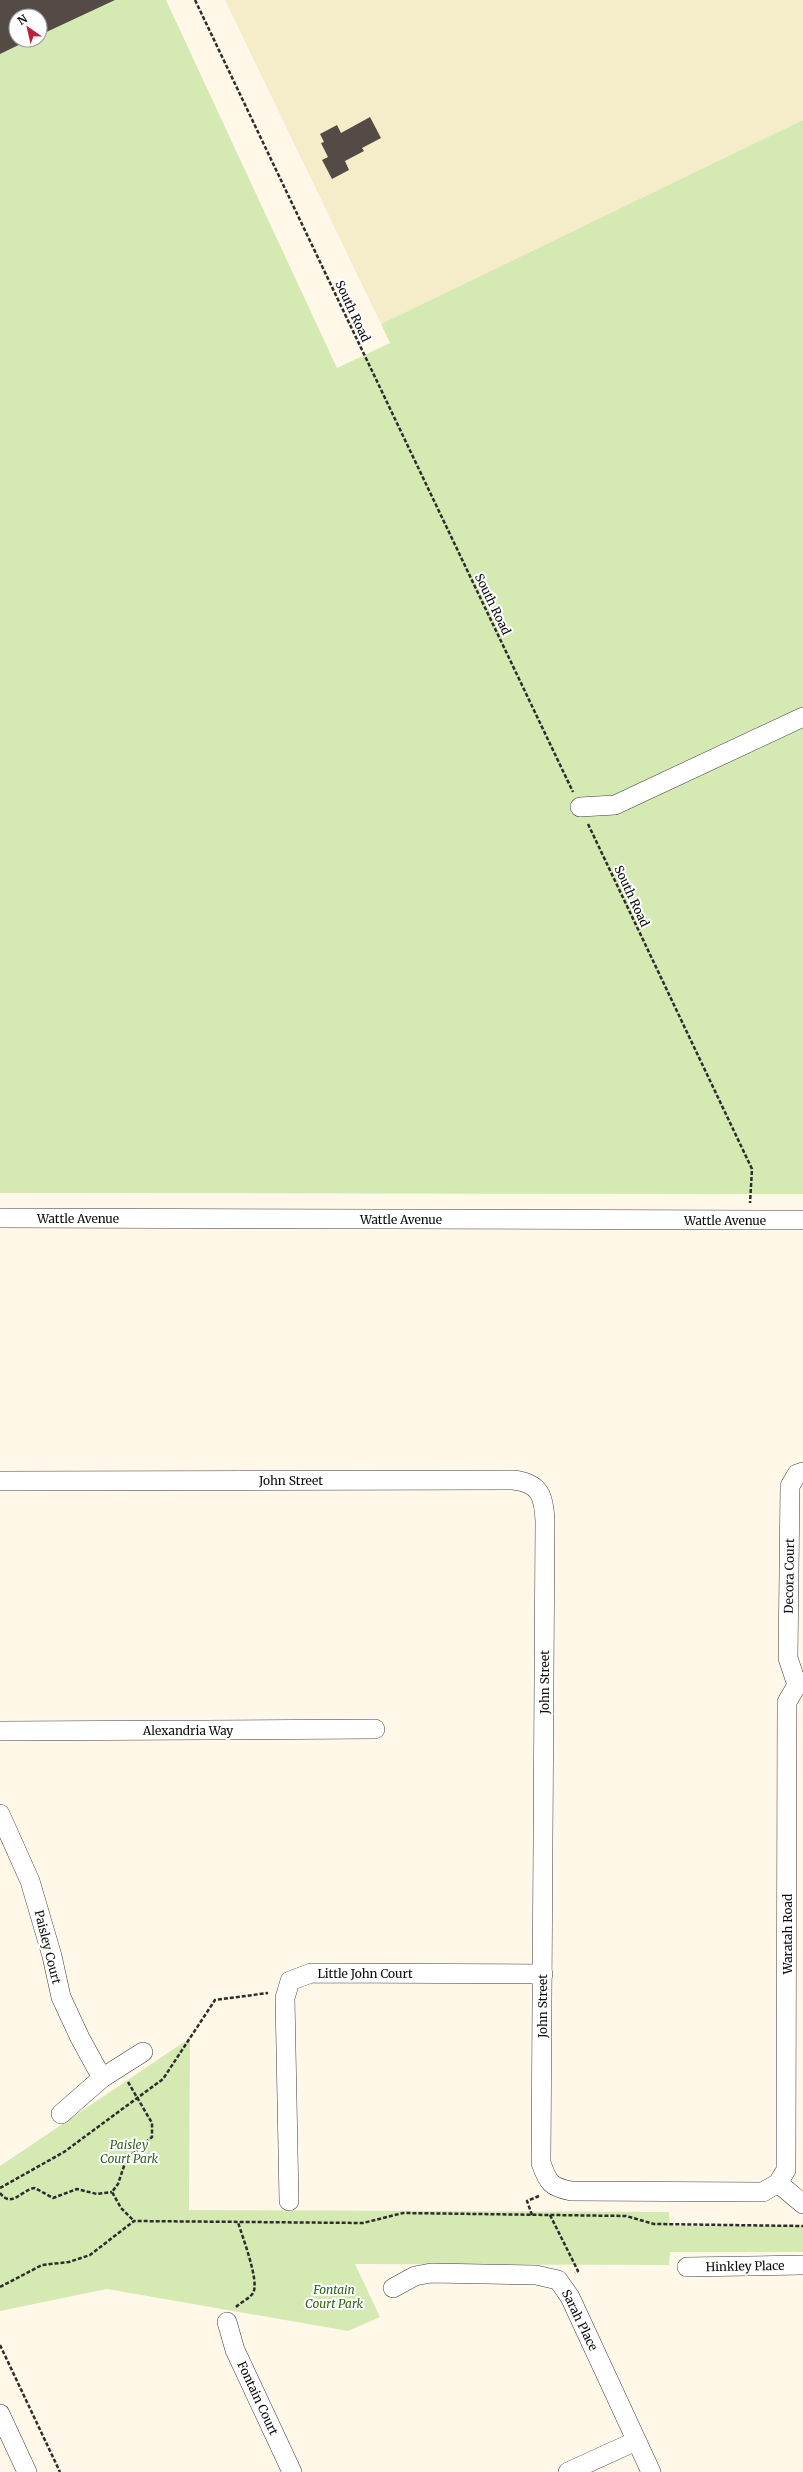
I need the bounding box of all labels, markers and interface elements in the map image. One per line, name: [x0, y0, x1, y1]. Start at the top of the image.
north arrow: [8, 8, 48, 48]
text: N: [15, 11, 30, 28]
street label: South Road: [332, 278, 374, 344]
street label: South Road: [472, 571, 514, 637]
street label: South Road: [611, 863, 653, 929]
street label: Wattle Avenue: [36, 1211, 119, 1226]
street label: Wattle Avenue: [359, 1212, 442, 1227]
street label: Wattle Avenue: [683, 1213, 766, 1228]
street label: John Street: [258, 1473, 323, 1488]
street label: Decora Court: [781, 1538, 797, 1614]
street label: John Street: [537, 1650, 552, 1715]
street label: Alexandria Way: [142, 1723, 233, 1738]
street label: Waratah Road: [780, 1894, 795, 1975]
street label: Paisley Court: [32, 1908, 65, 1986]
street label: Little John Court: [317, 1966, 413, 1981]
street label: John Street: [535, 1974, 550, 2039]
park label: Paisley Court Park: [100, 2137, 159, 2166]
street label: Hinkley Place: [705, 2258, 785, 2274]
park label: Fontain Court Park: [305, 2282, 364, 2311]
street label: Sarah Place: [559, 2287, 601, 2353]
street label: Fontain Court: [234, 2359, 282, 2438]

